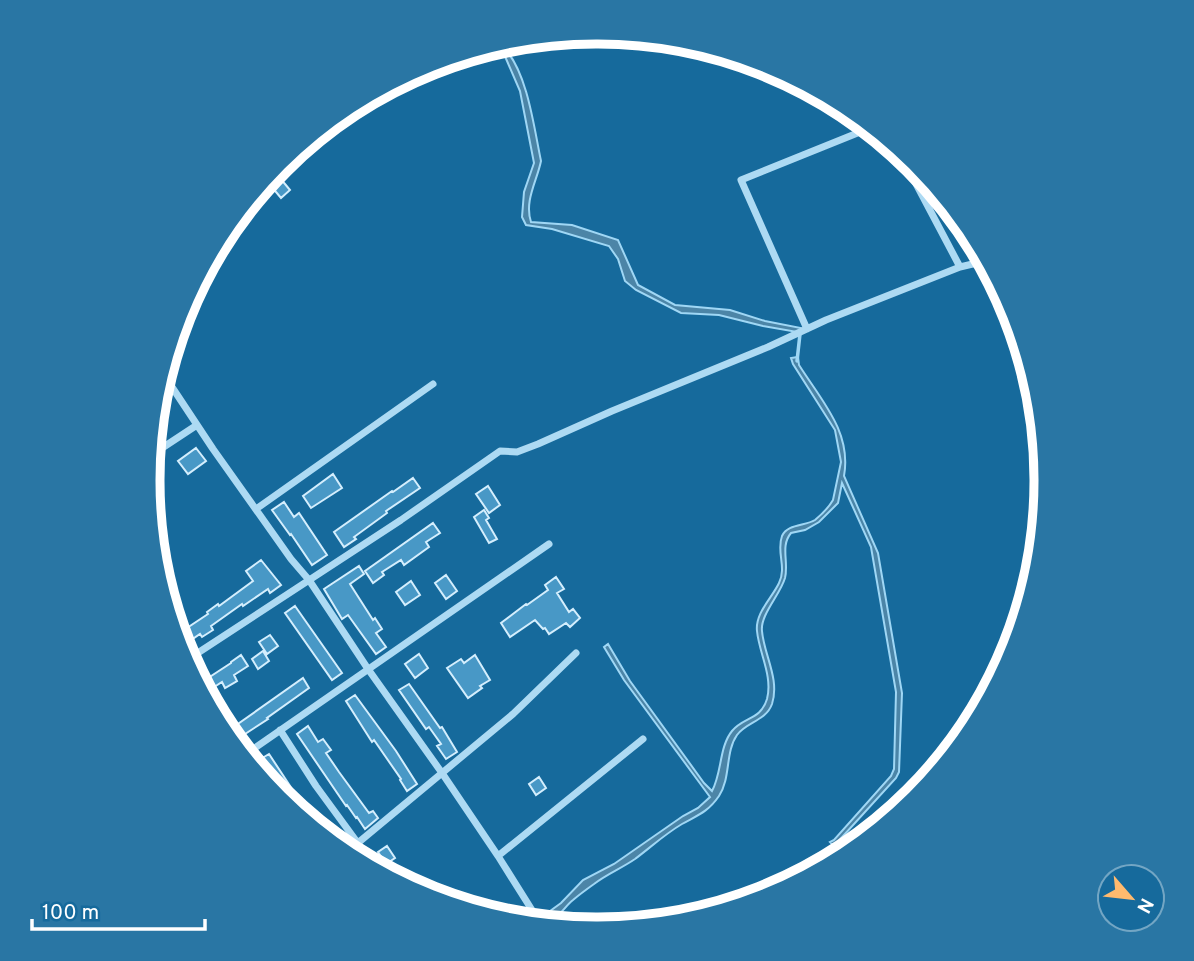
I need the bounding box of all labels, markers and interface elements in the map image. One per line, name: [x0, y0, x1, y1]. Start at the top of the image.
north arrow: [1096, 863, 1166, 933]
scale bar: [32, 888, 205, 932]
text: N: [1130, 893, 1158, 917]
text: 100 m: [42, 900, 99, 927]

